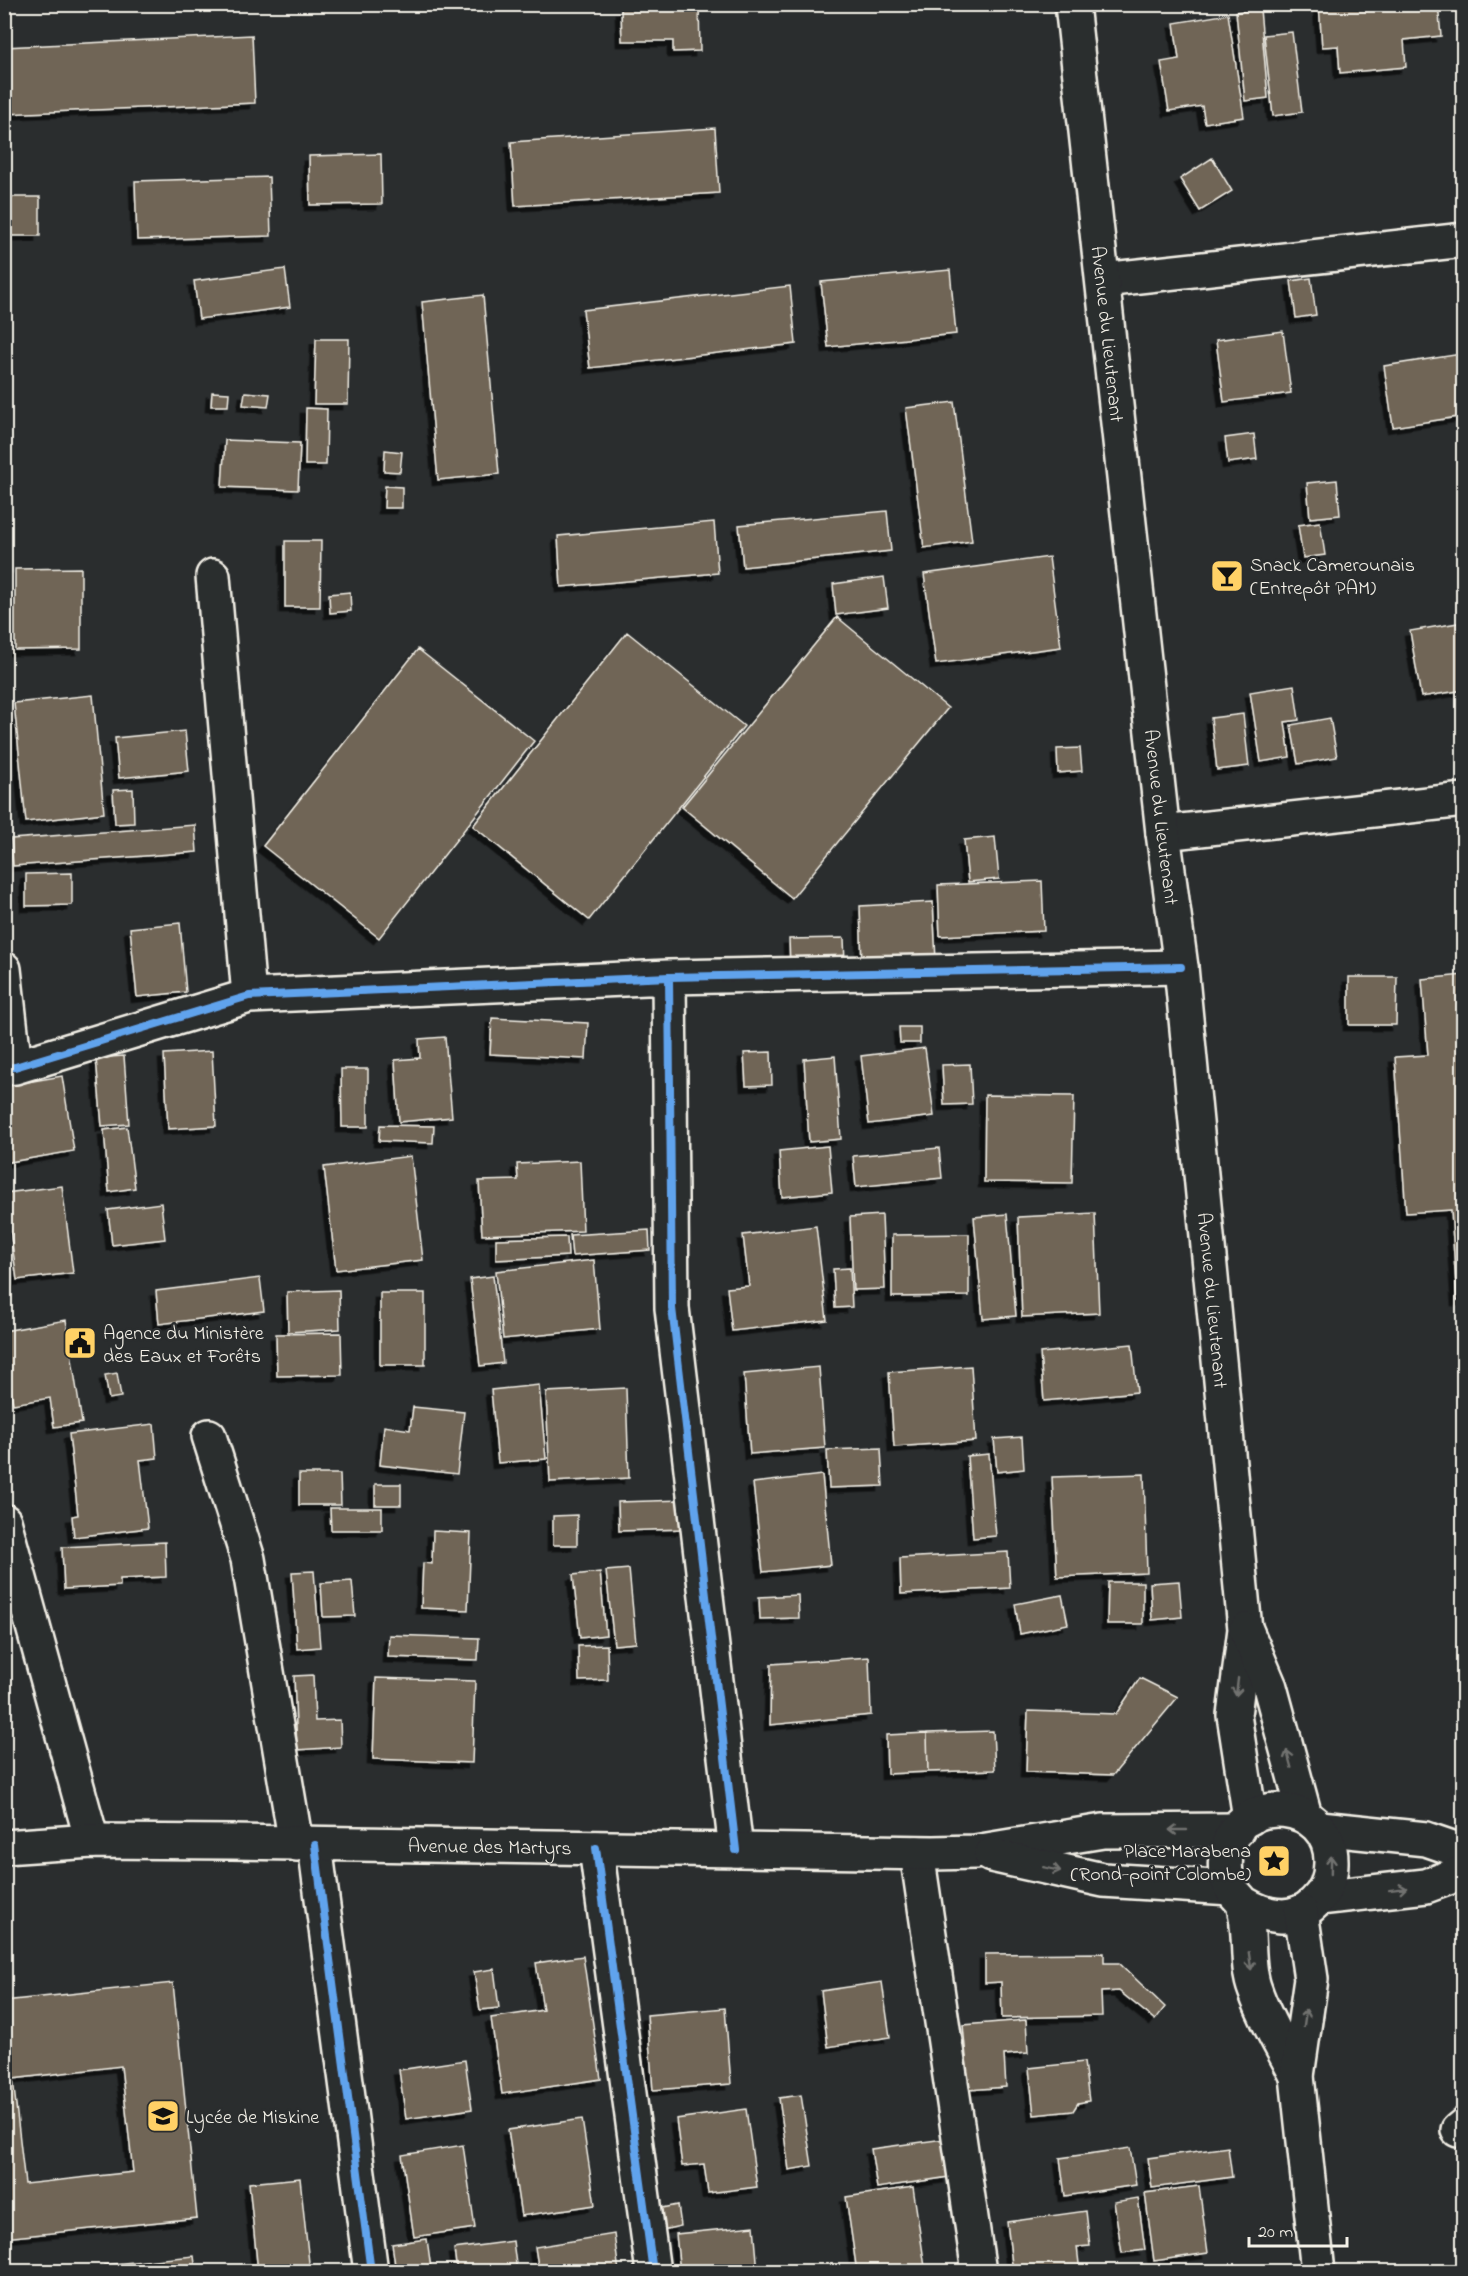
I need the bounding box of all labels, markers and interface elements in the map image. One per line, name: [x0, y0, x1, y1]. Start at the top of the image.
street label: Avenue du Lieutenant: [1082, 245, 1130, 424]
place label: Snack Camerounais (Entrepôt PAM): [1250, 552, 1415, 604]
bar icon: Snack Camerounais (Entrepôt PAM): [1209, 558, 1245, 594]
street label: Avenue du Lieutenant: [1135, 728, 1185, 907]
street label: Avenue du Lieutenant: [1188, 1211, 1234, 1390]
place label: Agence du Ministère des Eaux et Forêts: [103, 1320, 264, 1372]
public building icon: Agence du Ministère des Eaux et Forêts: [62, 1325, 98, 1361]
one-way arrow: [1232, 1676, 1243, 1696]
one-way arrow: [1283, 1750, 1295, 1769]
one-way arrow: [1169, 1824, 1189, 1836]
street label: Avenue des Martyrs: [408, 1833, 572, 1864]
place label: Place Marabena (Rond-point Colombe): [1071, 1838, 1251, 1890]
place icon: Place Marabena (Rond-point Colombe): [1256, 1843, 1292, 1879]
one-way arrow: [1325, 1855, 1337, 1875]
one-way arrow: [1043, 1863, 1062, 1875]
one-way arrow: [1388, 1883, 1408, 1894]
one-way arrow: [1245, 1951, 1256, 1971]
one-way arrow: [1300, 2009, 1311, 2028]
school or university icon: Lycée de Miskine: [145, 2098, 181, 2134]
place label: Lycée de Miskine: [186, 2104, 319, 2133]
scale bar: [1249, 2210, 1346, 2248]
text: 20 m: [1258, 2220, 1293, 2246]

